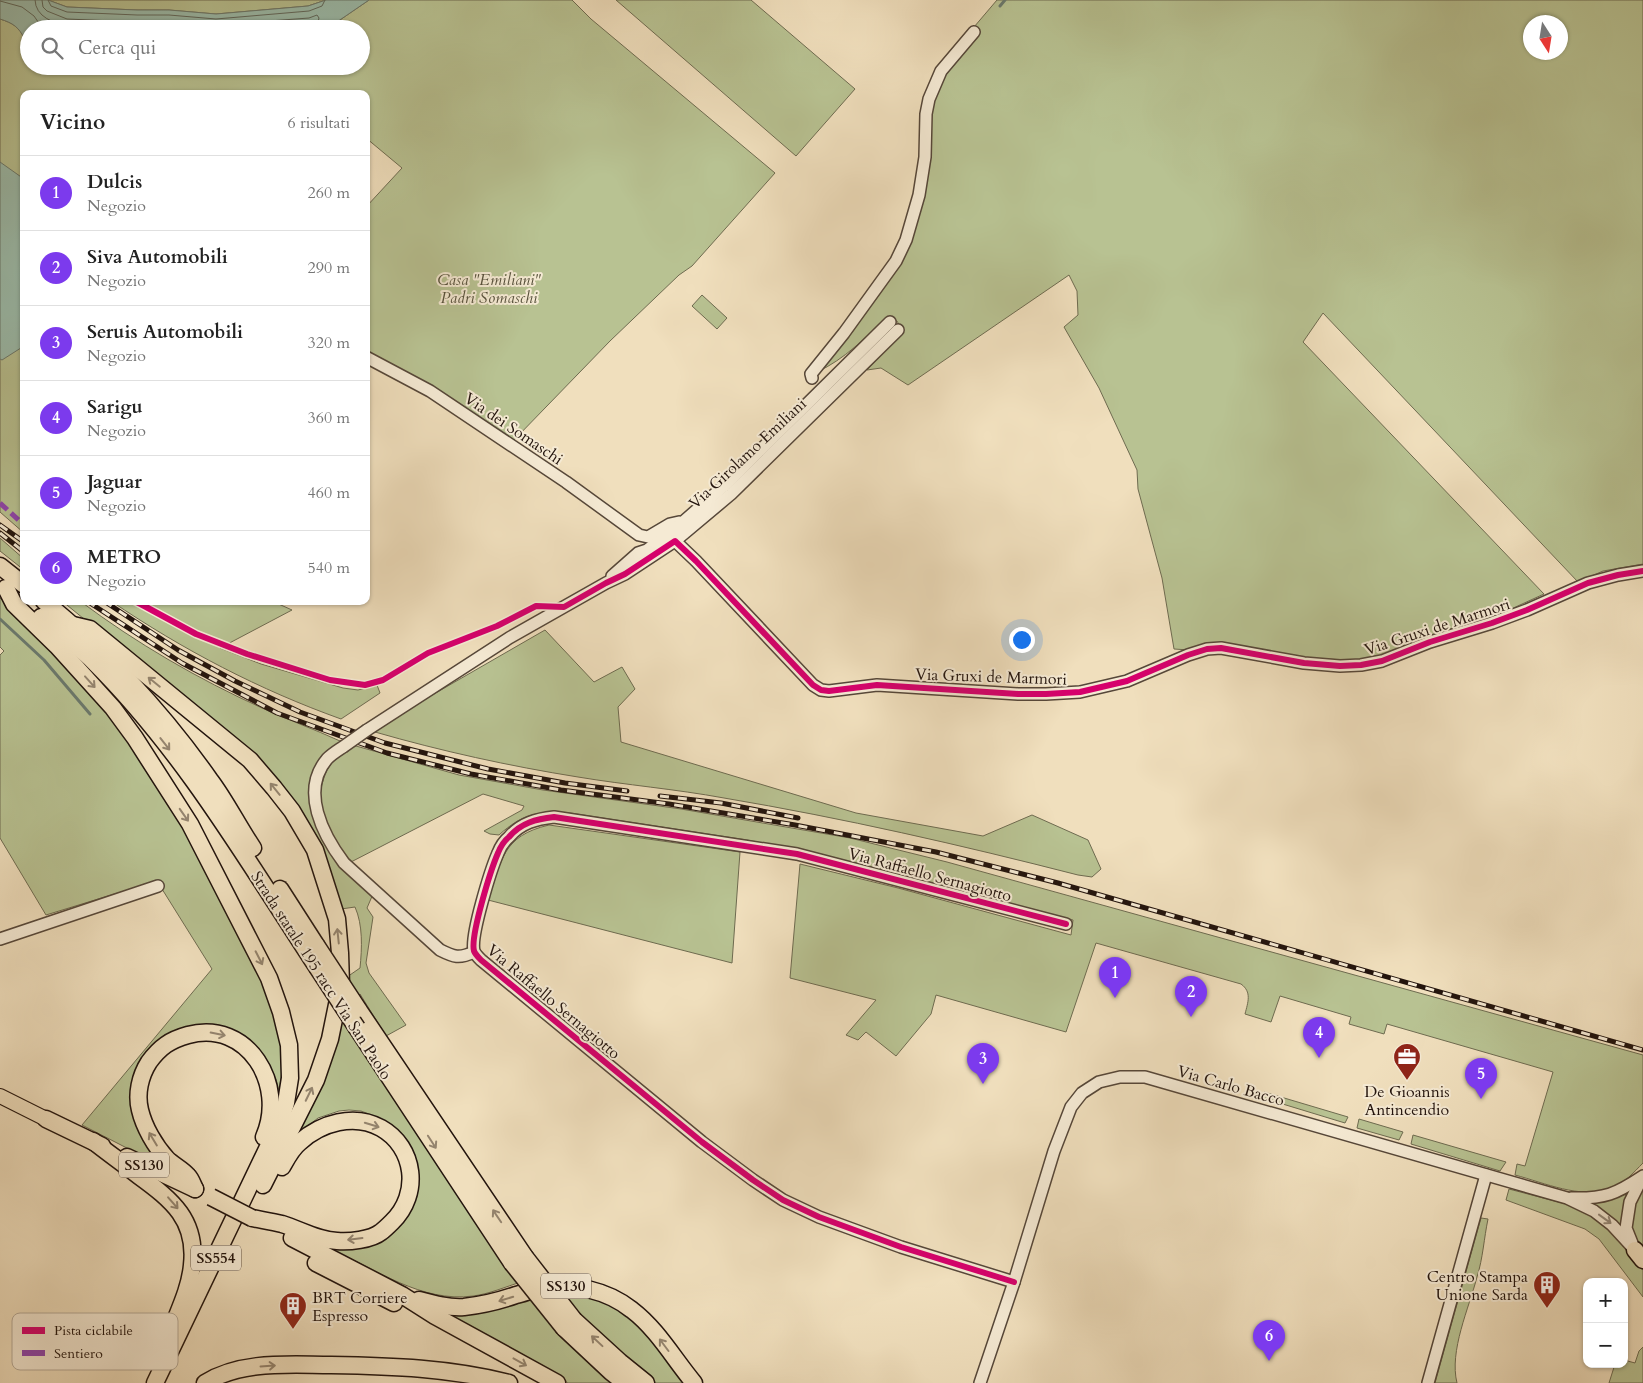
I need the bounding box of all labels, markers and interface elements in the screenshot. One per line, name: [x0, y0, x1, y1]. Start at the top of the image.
north arrow: [1523, 15, 1568, 60]
search box: [20, 20, 370, 75]
icon: search: [38, 34, 66, 62]
text: Cerca qui: [78, 35, 156, 61]
text: Vicino: [40, 108, 105, 137]
text: 6 risultati: [287, 112, 350, 134]
text: Dulcis: [87, 169, 142, 195]
text: 1: [52, 182, 60, 204]
text: 260 m: [308, 182, 350, 204]
text: Negozio: [87, 195, 146, 217]
text: Siva Automobili: [87, 244, 228, 270]
text: 2: [52, 257, 60, 279]
text: 290 m: [308, 257, 350, 279]
park label: Casa "Emiliani" Padri Somaschi: [437, 269, 541, 309]
text: Negozio: [87, 270, 146, 292]
text: Seruis Automobili: [87, 319, 243, 345]
text: 3: [52, 332, 60, 354]
text: 320 m: [308, 332, 350, 354]
text: Negozio: [87, 345, 146, 367]
street label: Via dei Somaschi: [460, 388, 568, 470]
street label: Via Girolamo Emiliani: [684, 393, 812, 514]
text: Sarigu: [87, 394, 143, 420]
text: 4: [52, 407, 60, 429]
text: 360 m: [308, 407, 350, 429]
text: Negozio: [87, 420, 146, 442]
text: Jaguar: [87, 469, 142, 495]
text: 5: [52, 482, 60, 504]
text: 460 m: [308, 482, 350, 504]
text: Negozio: [87, 495, 146, 517]
text: METRO: [87, 544, 161, 570]
text: 6: [52, 557, 60, 579]
text: 540 m: [308, 557, 350, 579]
text: Negozio: [87, 570, 146, 592]
street label: Via Gruxi de Marmori: [1362, 593, 1513, 661]
your location: [1009, 627, 1035, 653]
street label: Via Gruxi de Marmori: [915, 663, 1068, 691]
one-way arrow: [84, 676, 96, 689]
one-way arrow: [148, 676, 161, 687]
one-way arrow: [160, 737, 171, 750]
one-way arrow: [269, 783, 280, 796]
one-way arrow: [179, 807, 189, 821]
street label: Via Raffaello Sernagiotto: [846, 843, 1014, 907]
street label: Strada statale 195 racc Via San Paolo: [245, 867, 397, 1084]
one-way arrow: [334, 929, 343, 945]
street label: Via Raffaello Sernagiotto: [482, 939, 625, 1065]
one-way arrow: [254, 951, 264, 966]
pin: 1: [1099, 957, 1131, 998]
pin: 2: [1175, 976, 1207, 1017]
pin: 4: [1303, 1017, 1335, 1058]
one-way arrow: [210, 1030, 226, 1040]
office icon: De Gioannis Antincendio: [1392, 1042, 1422, 1081]
pin: 3: [967, 1043, 999, 1084]
pin: 5: [1465, 1058, 1497, 1099]
street label: Via Carlo Bacco: [1175, 1060, 1287, 1112]
place label: De Gioannis Antincendio: [1364, 1081, 1450, 1121]
one-way arrow: [305, 1087, 314, 1102]
one-way arrow: [363, 1120, 379, 1130]
one-way arrow: [148, 1133, 158, 1147]
one-way arrow: [427, 1135, 437, 1149]
road number: SS130: [119, 1152, 169, 1178]
one-way arrow: [167, 1197, 179, 1210]
one-way arrow: [492, 1209, 502, 1223]
one-way arrow: [1598, 1214, 1612, 1224]
one-way arrow: [348, 1234, 364, 1244]
road number: SS554: [191, 1246, 241, 1270]
place label: Centro Stampa Unione Sarda: [1427, 1266, 1528, 1306]
building icon: Centro Stampa Unione Sarda: [1532, 1270, 1562, 1309]
road number: SS130: [541, 1274, 591, 1298]
map controls: [1583, 1278, 1628, 1368]
button: +: [1583, 1278, 1628, 1323]
place label: BRT Corriere Espresso: [312, 1287, 407, 1327]
building icon: BRT Corriere Espresso: [278, 1291, 308, 1330]
one-way arrow: [499, 1294, 515, 1304]
legend: [12, 1313, 178, 1370]
pin: 6: [1253, 1320, 1285, 1361]
text: Pista ciclabile: [54, 1321, 133, 1340]
button: −: [1583, 1323, 1628, 1368]
one-way arrow: [590, 1335, 603, 1347]
one-way arrow: [658, 1339, 669, 1352]
text: Sentiero: [54, 1344, 103, 1363]
one-way arrow: [512, 1358, 527, 1368]
one-way arrow: [260, 1361, 276, 1370]

